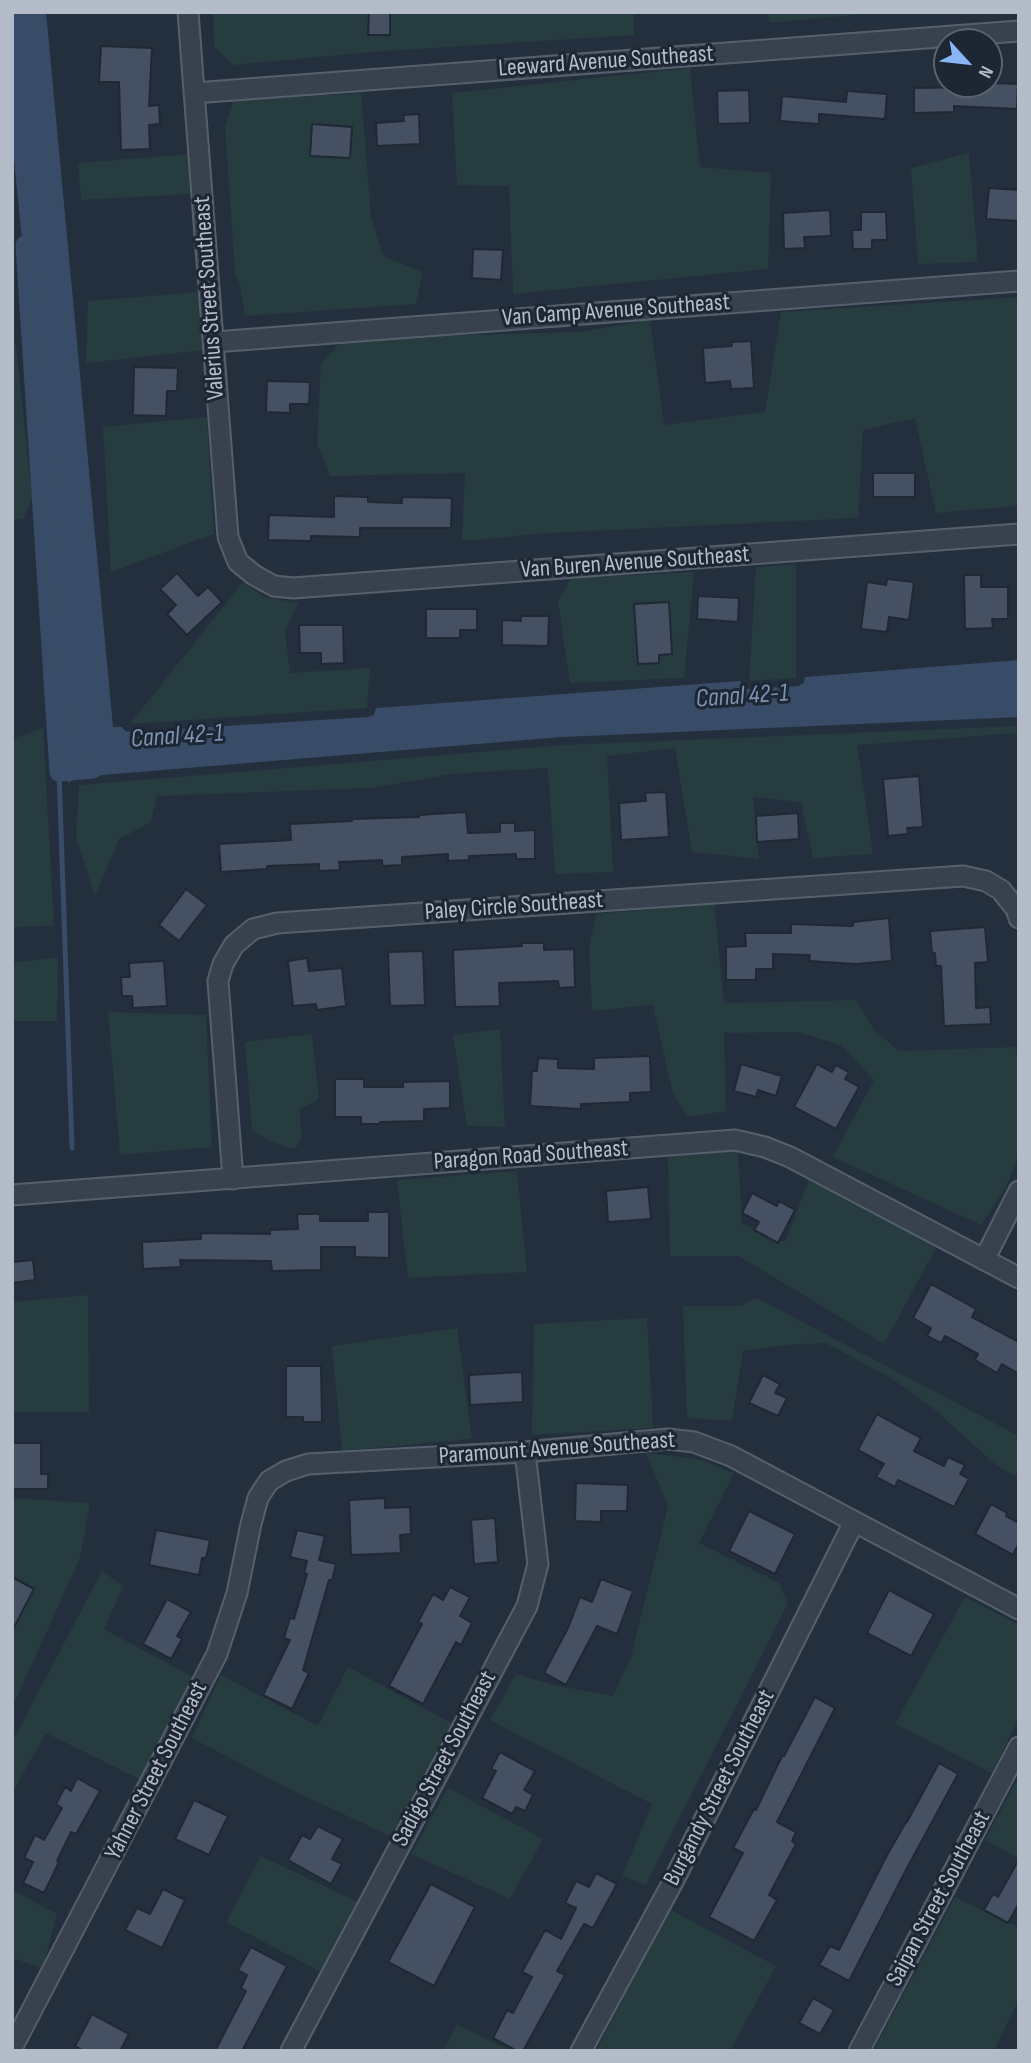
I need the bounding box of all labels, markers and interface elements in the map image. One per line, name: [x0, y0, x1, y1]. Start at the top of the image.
north arrow: [933, 28, 1003, 98]
street label: Leeward Avenue Southeast: [497, 40, 715, 84]
text: N: [973, 62, 998, 82]
street label: Valerius Street Southeast: [189, 195, 231, 401]
street label: Van Camp Avenue Southeast: [501, 289, 731, 333]
street label: Van Buren Avenue Southeast: [520, 541, 750, 585]
water label: Canal 42-1: [695, 678, 789, 716]
water label: Canal 42-1: [130, 718, 224, 756]
street label: Paley Circle Southeast: [424, 886, 604, 928]
street label: Paragon Road Southeast: [433, 1135, 629, 1177]
street label: Paramount Avenue Southeast: [438, 1426, 676, 1472]
street label: Sadigo Street Southeast: [387, 1666, 503, 1852]
street label: Yahner Street Southeast: [100, 1677, 214, 1865]
street label: Burgandy Street Southeast: [658, 1685, 782, 1891]
street label: Saipan Street Southeast: [881, 1806, 997, 1992]

